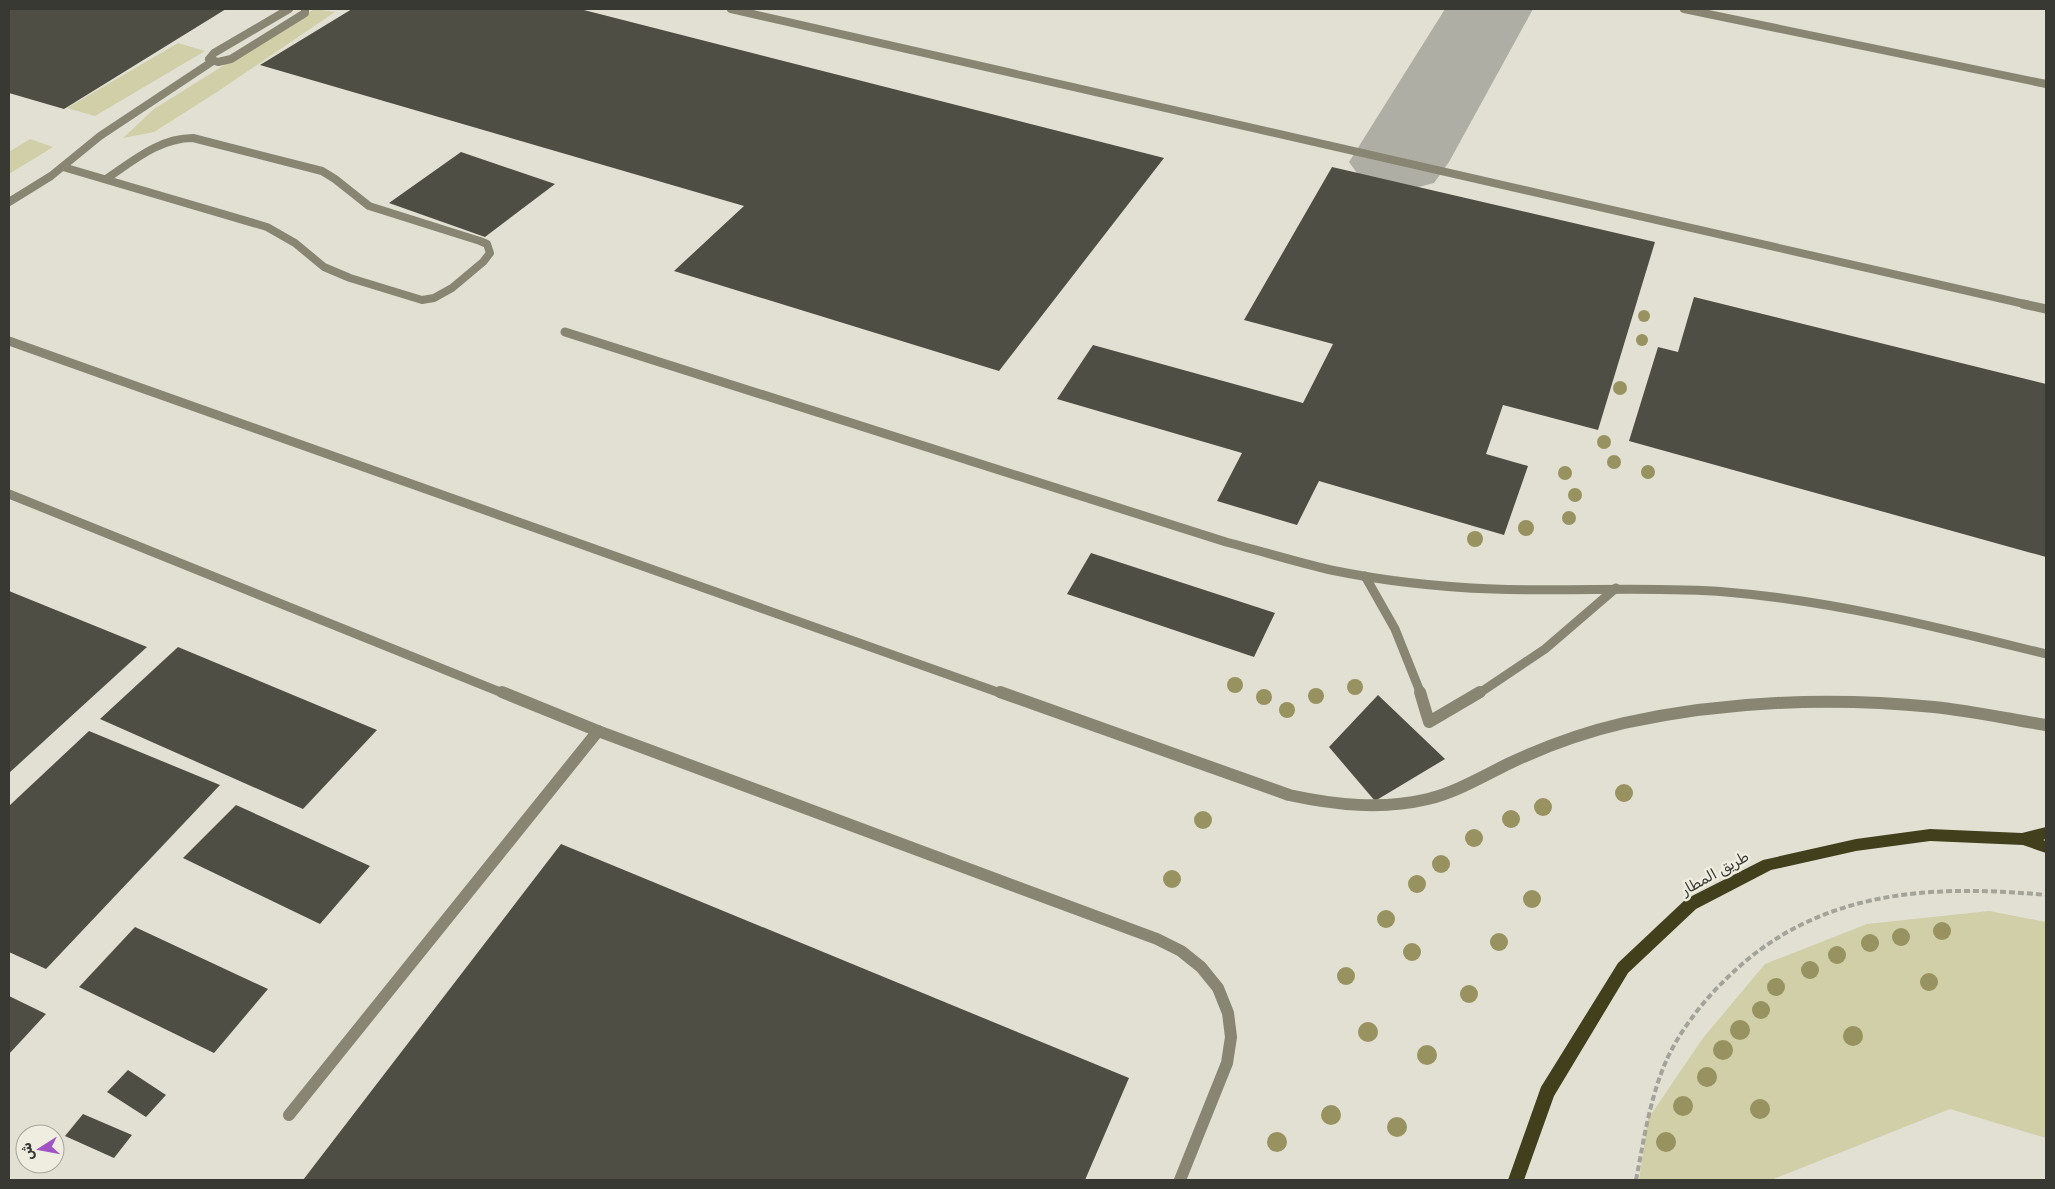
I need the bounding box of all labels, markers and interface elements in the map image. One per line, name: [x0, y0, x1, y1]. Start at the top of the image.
street label: طريق المطار: [1677, 847, 1752, 899]
north arrow: [15, 1124, 65, 1174]
text: ش: [18, 1141, 38, 1162]

